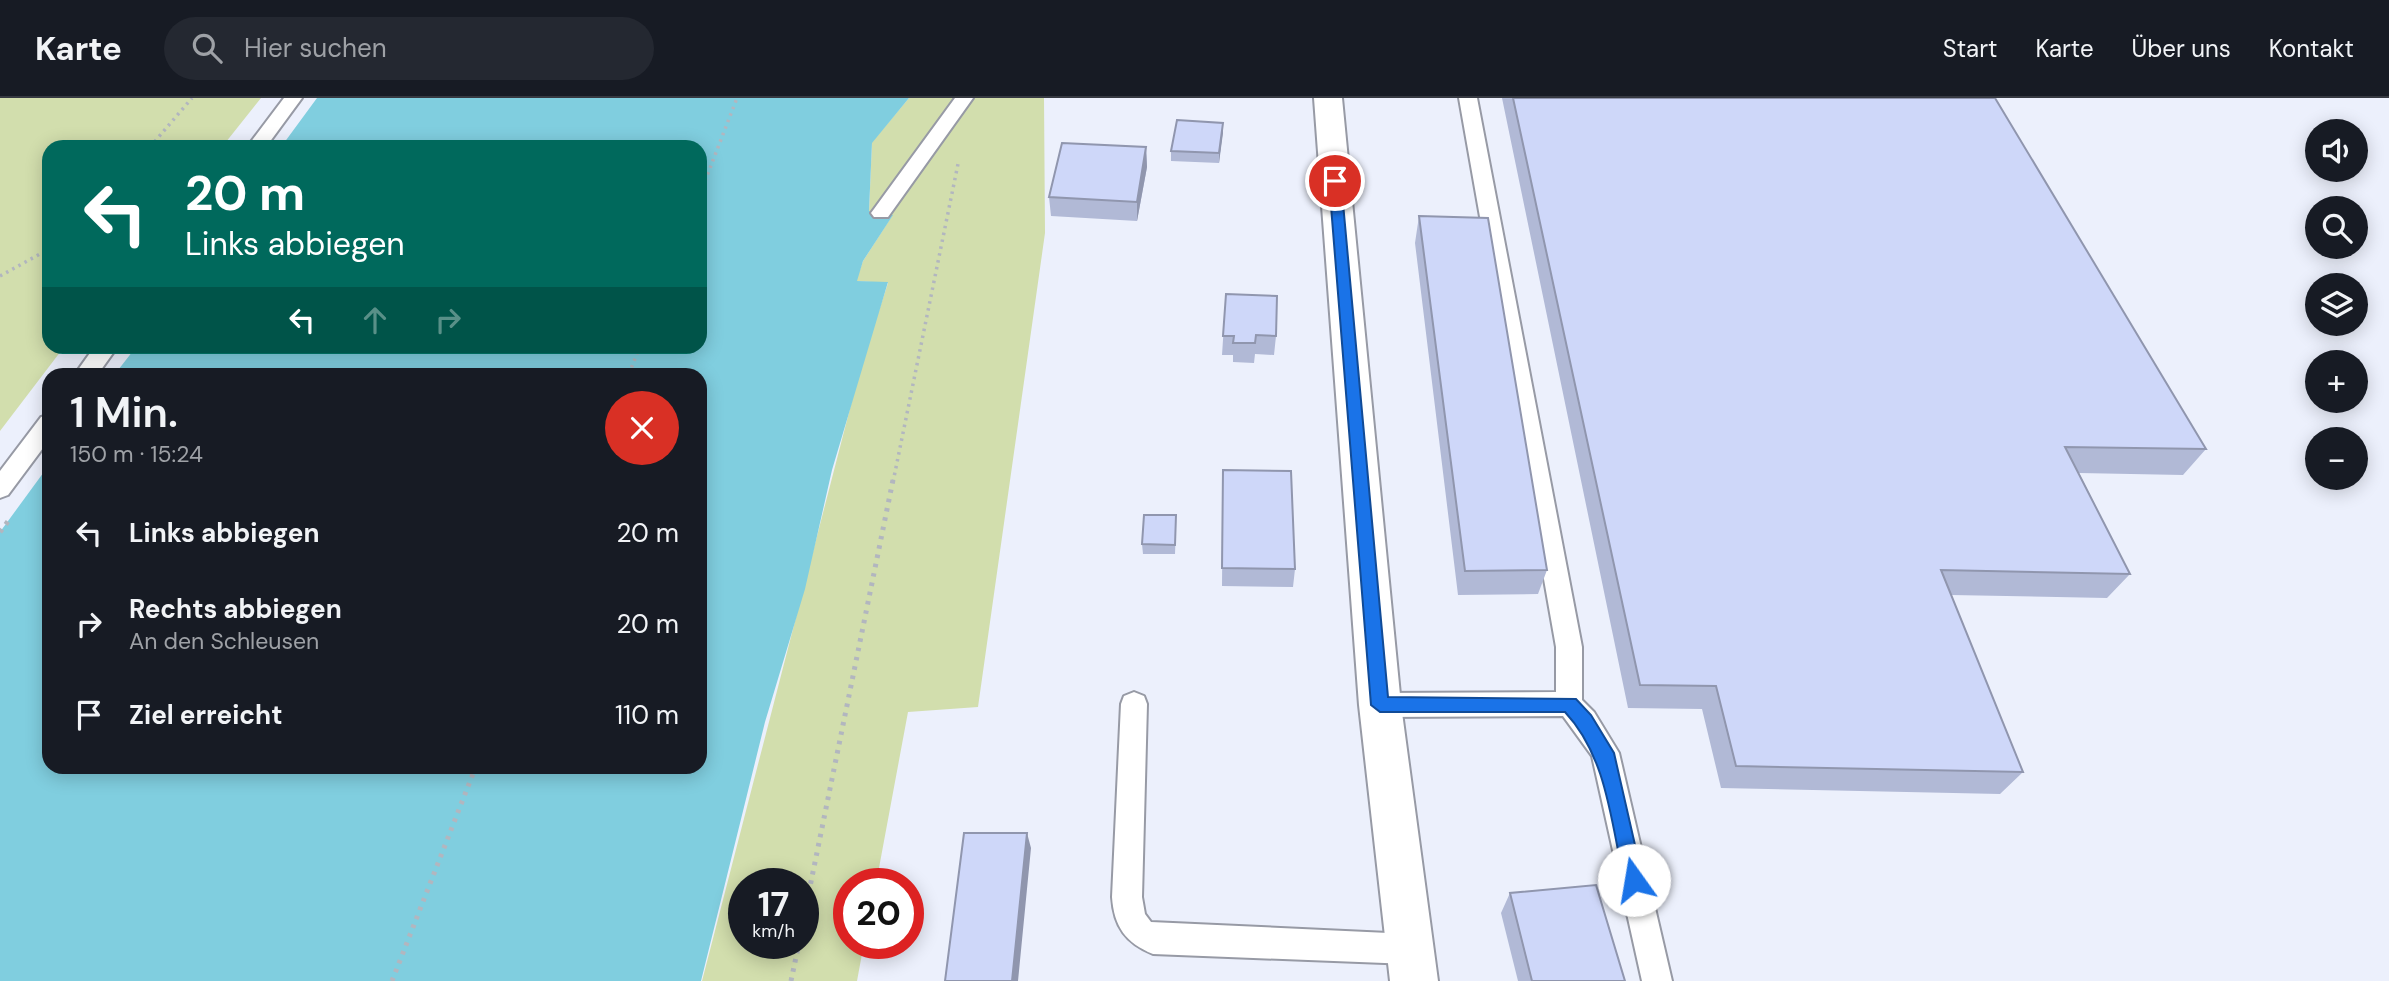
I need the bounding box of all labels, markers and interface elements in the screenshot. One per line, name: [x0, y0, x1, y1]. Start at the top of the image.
search box: [164, 17, 654, 80]
text: Karte: [35, 27, 122, 70]
icon: search: [188, 29, 226, 67]
text: Hier suchen: [244, 31, 387, 65]
text: Start: [1943, 33, 1997, 64]
text: Karte: [2035, 33, 2094, 64]
text: Über uns: [2132, 33, 2231, 64]
text: Kontakt: [2269, 33, 2354, 64]
map controls: [2305, 119, 2368, 490]
button: sound: [2305, 119, 2368, 182]
pin: [1305, 151, 1365, 211]
text: 20 m: [185, 161, 305, 225]
icon: arrive: [1316, 162, 1354, 200]
icon: left: [70, 168, 161, 259]
button: search: [2305, 196, 2368, 259]
text: Links abbiegen: [185, 223, 405, 265]
button: layers: [2305, 273, 2368, 336]
icon: left: [283, 301, 321, 339]
icon: ahead: [356, 301, 394, 339]
icon: right: [429, 301, 467, 339]
button: +: [2305, 350, 2368, 413]
text: 1 Min.: [70, 385, 178, 440]
button: close: [605, 391, 679, 465]
button: −: [2305, 427, 2368, 490]
text: 150 m · 15:24: [70, 439, 203, 469]
icon: left: [70, 514, 108, 552]
text: Links abbiegen: [129, 516, 319, 550]
text: 20 m: [616, 516, 679, 550]
text: Rechts abbiegen: [129, 592, 342, 626]
icon: right: [70, 605, 108, 643]
text: 20 m: [616, 607, 679, 641]
text: An den Schleusen: [129, 626, 319, 656]
icon: arrive: [70, 696, 108, 734]
text: Ziel erreicht: [129, 698, 282, 732]
text: 110 m: [615, 698, 679, 732]
position arrow: [1597, 843, 1671, 917]
speed limit sign: 20: [833, 868, 924, 959]
text: 17: [758, 881, 789, 927]
text: km/h: [752, 919, 795, 943]

